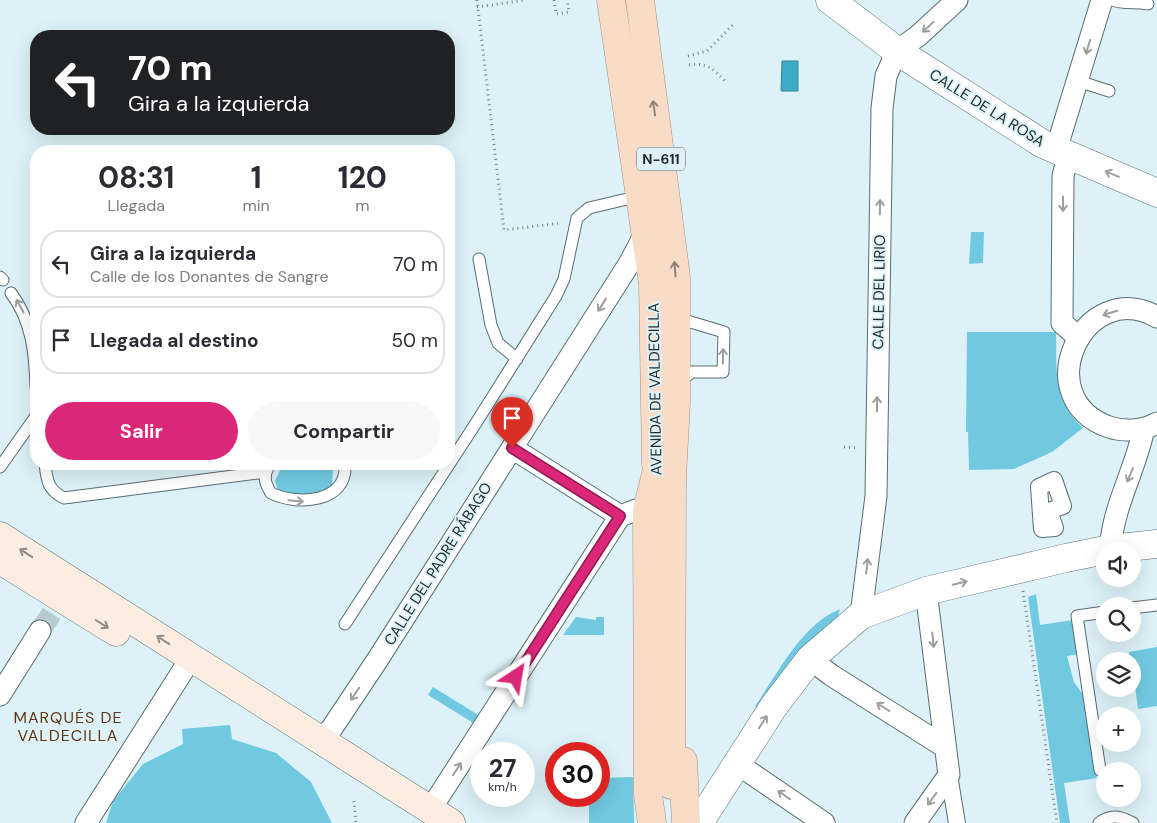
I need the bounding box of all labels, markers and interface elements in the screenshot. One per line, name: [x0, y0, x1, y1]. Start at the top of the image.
one-way arrow: [922, 21, 934, 33]
one-way arrow: [1083, 38, 1093, 54]
text: 70 m: [128, 45, 212, 91]
icon: left: [45, 50, 110, 115]
street label: CALLE DE LA ROSA: [925, 64, 1049, 152]
text: Gira a la izquierda: [128, 89, 309, 118]
one-way arrow: [649, 100, 659, 116]
road number: N-611: [637, 148, 685, 170]
text: 08:31: [98, 158, 175, 197]
text: 1: [251, 158, 262, 197]
text: 120: [338, 158, 387, 197]
one-way arrow: [1105, 169, 1120, 179]
text: Llegada: [108, 195, 165, 216]
text: min: [243, 195, 270, 216]
text: m: [355, 195, 370, 216]
one-way arrow: [1058, 196, 1068, 212]
one-way arrow: [876, 199, 885, 215]
street label: CALLE DEL LIRIO: [868, 234, 890, 350]
text: Gira a la izquierda: [90, 241, 256, 266]
icon: left: [47, 250, 75, 278]
text: 70 m: [393, 252, 438, 277]
one-way arrow: [671, 261, 680, 277]
text: Calle de los Donantes de Sangre: [90, 266, 329, 287]
one-way arrow: [597, 298, 607, 312]
one-way arrow: [15, 299, 25, 314]
street label: AVENIDA DE VALDECILLA: [643, 303, 667, 475]
one-way arrow: [1102, 309, 1118, 319]
icon: arrive: [47, 326, 75, 354]
text: Llegada al destino: [90, 328, 259, 353]
text: 50 m: [391, 328, 438, 353]
one-way arrow: [718, 348, 728, 364]
pin: [491, 397, 533, 448]
one-way arrow: [872, 397, 882, 413]
button: Salir: [45, 402, 238, 460]
button: Compartir: [248, 402, 440, 460]
icon: arrive: [498, 404, 526, 432]
one-way arrow: [1125, 467, 1135, 482]
street label: CALLE DEL PADRE RÁBAGO: [380, 479, 496, 649]
one-way arrow: [287, 496, 303, 505]
map controls: [1096, 542, 1141, 807]
button: sound: [1096, 542, 1141, 587]
one-way arrow: [20, 547, 34, 557]
one-way arrow: [862, 559, 872, 575]
one-way arrow: [951, 578, 967, 587]
button: search: [1096, 597, 1141, 642]
one-way arrow: [95, 618, 109, 629]
one-way arrow: [928, 631, 938, 647]
one-way arrow: [157, 635, 171, 645]
position arrow: [489, 650, 541, 702]
button: layers: [1096, 652, 1141, 697]
one-way arrow: [350, 687, 360, 701]
one-way arrow: [876, 702, 890, 712]
district label: MARQUÉS DE VALDECILLA: [13, 707, 123, 746]
button: +: [1096, 707, 1141, 752]
one-way arrow: [758, 715, 768, 729]
speed limit sign: 30: [545, 742, 610, 807]
text: 27: [489, 752, 516, 785]
one-way arrow: [452, 762, 462, 776]
button: −: [1096, 762, 1141, 807]
text: km/h: [488, 779, 517, 795]
one-way arrow: [777, 790, 791, 800]
one-way arrow: [927, 792, 937, 806]

